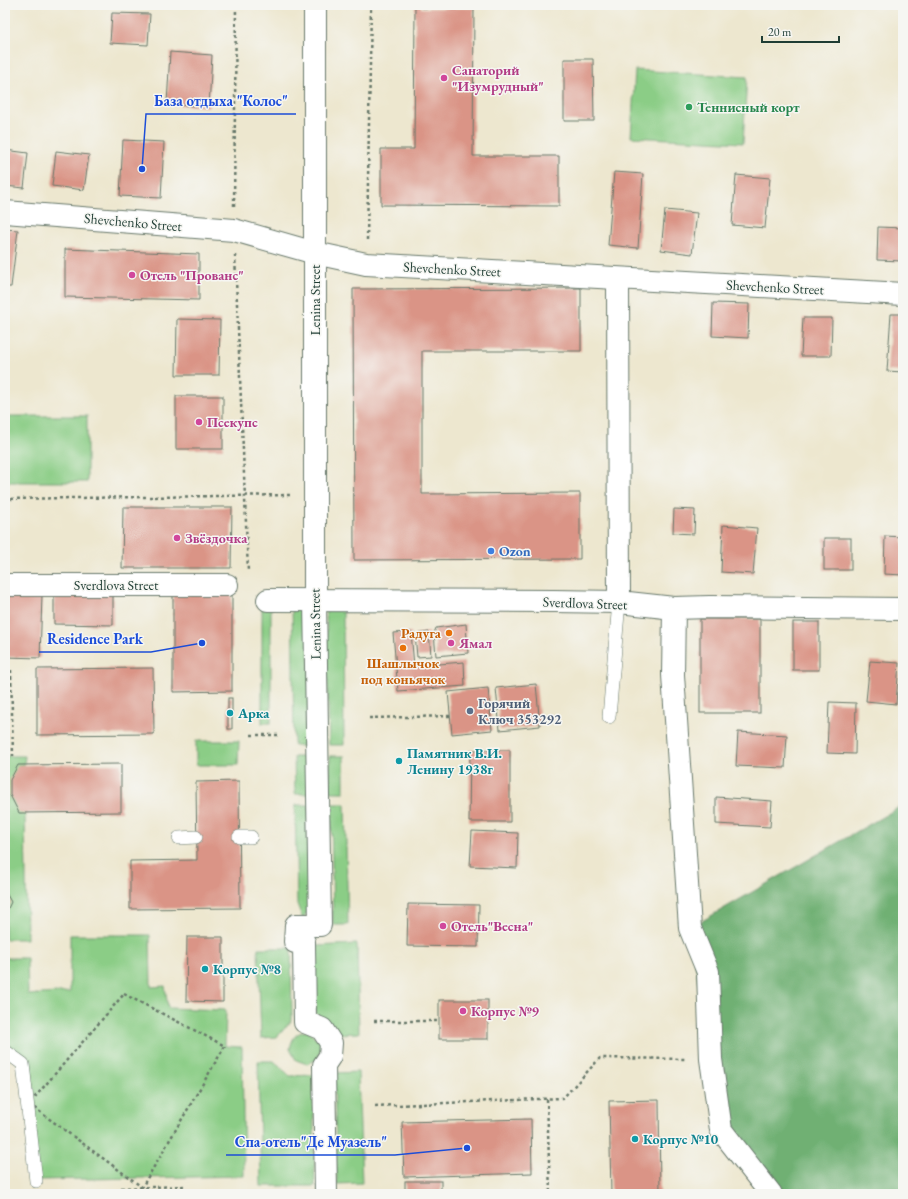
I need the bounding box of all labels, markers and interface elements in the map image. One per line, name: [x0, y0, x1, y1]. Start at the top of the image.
scale bar: [762, 18, 839, 44]
text: 20 m: [768, 24, 792, 40]
place label: Санаторий "Изумрудный": [452, 61, 544, 95]
marker: Санаторий "Изумрудный": [439, 73, 449, 83]
callout: База отдыха "Колос": [146, 87, 296, 114]
text: База отдыха "Колос": [154, 91, 288, 110]
place label: Теннисный корт: [697, 98, 800, 116]
marker: Теннисный корт: [684, 102, 694, 112]
street label: Shevchenko Street: [84, 209, 183, 235]
street label: Shevchenko Street: [403, 257, 502, 281]
street label: Lenina Street: [306, 264, 324, 336]
place label: Отель "Прованс": [140, 266, 244, 284]
marker: Отель "Прованс": [127, 270, 137, 280]
street label: Shevchenko Street: [726, 275, 825, 299]
place label: Псекупс: [207, 413, 258, 431]
marker: Псекупс: [194, 417, 204, 427]
place label: Звёздочка: [185, 529, 248, 547]
marker: Звёздочка: [172, 533, 182, 543]
place label: Ozon: [499, 542, 531, 560]
marker: Ozon: [486, 546, 496, 556]
street label: Sverdlova Street: [74, 576, 159, 594]
street label: Lenina Street: [305, 588, 325, 660]
street label: Sverdlova Street: [542, 593, 628, 613]
place label: Радуга: [401, 624, 442, 642]
callout: Residence Park: [39, 625, 151, 652]
marker: Радуга: [444, 628, 454, 638]
text: Residence Park: [47, 629, 144, 648]
place label: Ямал: [458, 634, 493, 652]
marker: Ямал: [446, 638, 456, 648]
marker: Шашлычок под коньячок: [398, 643, 408, 653]
place label: Шашлычок под коньячок: [361, 654, 445, 688]
place label: Горячий Ключ 353292: [478, 694, 562, 728]
place label: Арка: [237, 704, 270, 722]
marker: Горячий Ключ 353292: [465, 706, 475, 716]
marker: Арка: [225, 708, 235, 718]
place label: Памятник В.И. Ленину 1938г: [407, 744, 502, 778]
marker: Памятник В.И. Ленину 1938г: [394, 756, 404, 766]
place label: Отель"Весна": [451, 917, 533, 935]
marker: Отель"Весна": [438, 921, 448, 931]
place label: Корпус №8: [213, 960, 281, 978]
marker: Корпус №8: [200, 964, 210, 974]
place label: Корпус №9: [471, 1002, 539, 1020]
marker: Корпус №9: [458, 1006, 468, 1016]
callout: Спа-отель"Де Муазель": [226, 1128, 395, 1155]
place label: Корпус №10: [643, 1130, 719, 1148]
text: Спа-отель"Де Муазель": [235, 1132, 387, 1151]
marker: Корпус №10: [630, 1134, 640, 1144]

